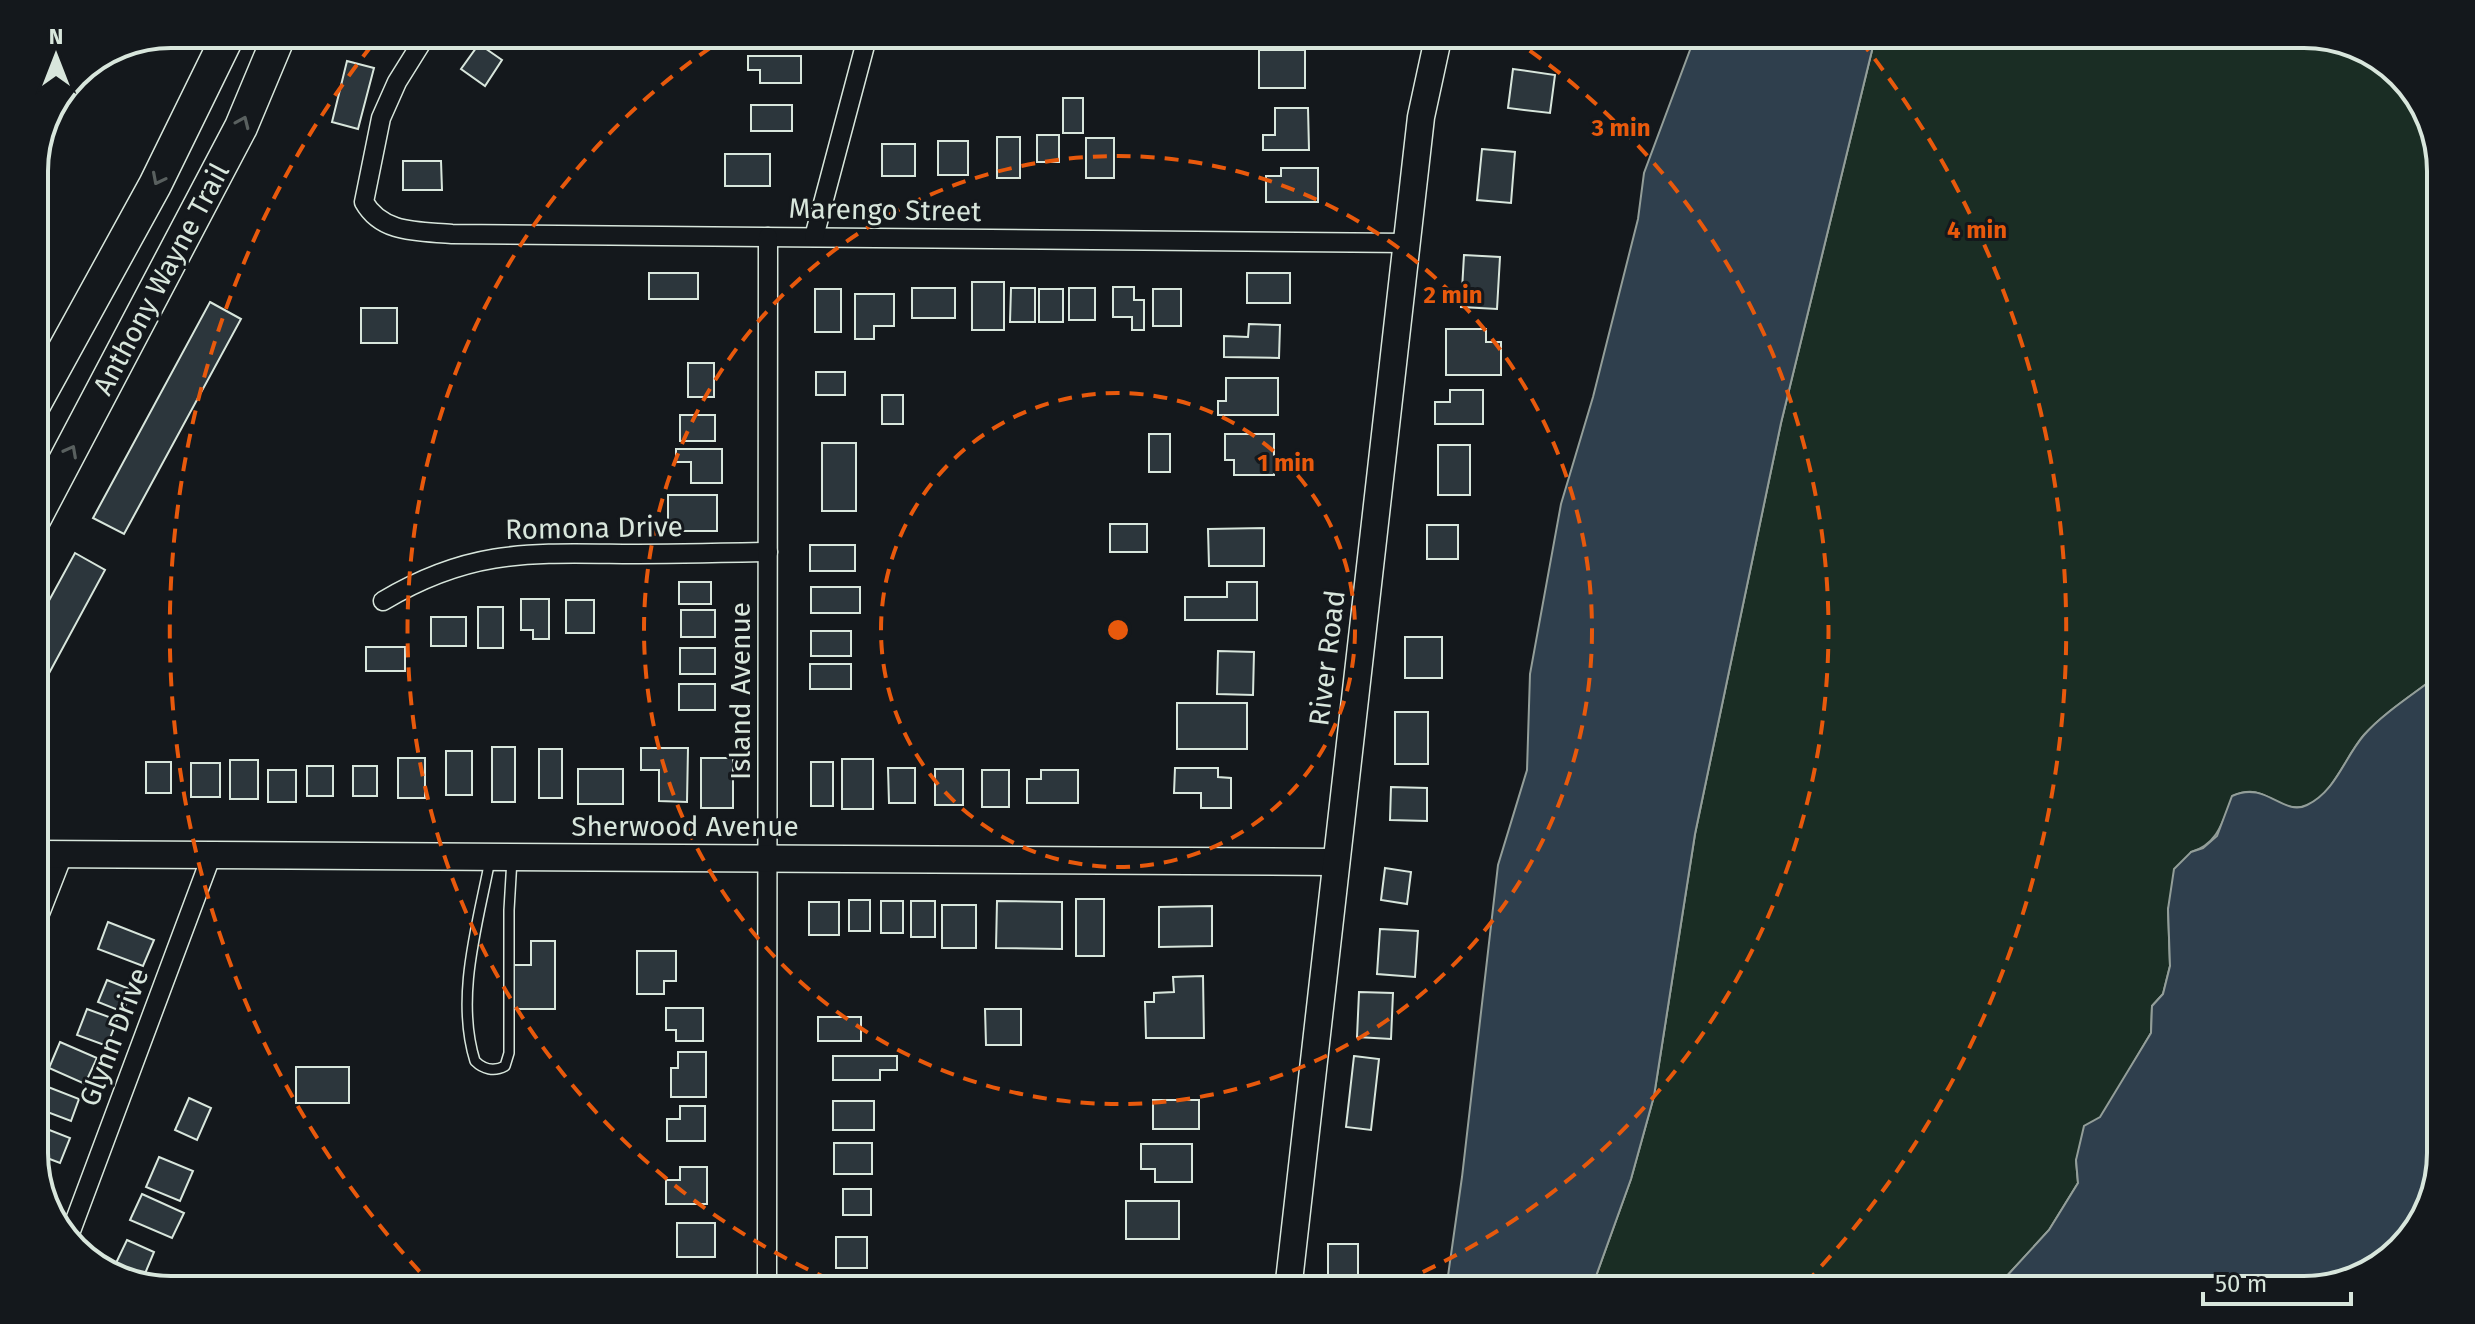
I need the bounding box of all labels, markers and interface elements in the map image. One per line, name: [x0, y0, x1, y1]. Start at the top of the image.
north arrow: [16, 16, 96, 96]
text: N: [49, 23, 63, 50]
text: 3 min: [1590, 114, 1651, 142]
one-way arrow: [233, 115, 249, 130]
street label: Anthony Wayne Trail: [86, 158, 236, 400]
one-way arrow: [152, 171, 168, 186]
street label: Marengo Street: [788, 192, 982, 228]
text: 4 min: [1947, 216, 2007, 244]
text: 2 min: [1424, 281, 1483, 309]
one-way arrow: [61, 445, 76, 460]
text: 1 min: [1257, 449, 1315, 477]
street label: Romona Drive: [505, 510, 683, 546]
street label: River Road: [1302, 588, 1352, 728]
street label: Island Avenue: [724, 602, 757, 780]
centre of rings: [1104, 616, 1132, 644]
street label: Sherwood Avenue: [571, 810, 799, 843]
street label: Glynn Drive: [73, 963, 155, 1111]
scale bar: [2203, 1256, 2351, 1306]
text: 50 m: [2215, 1270, 2267, 1298]

